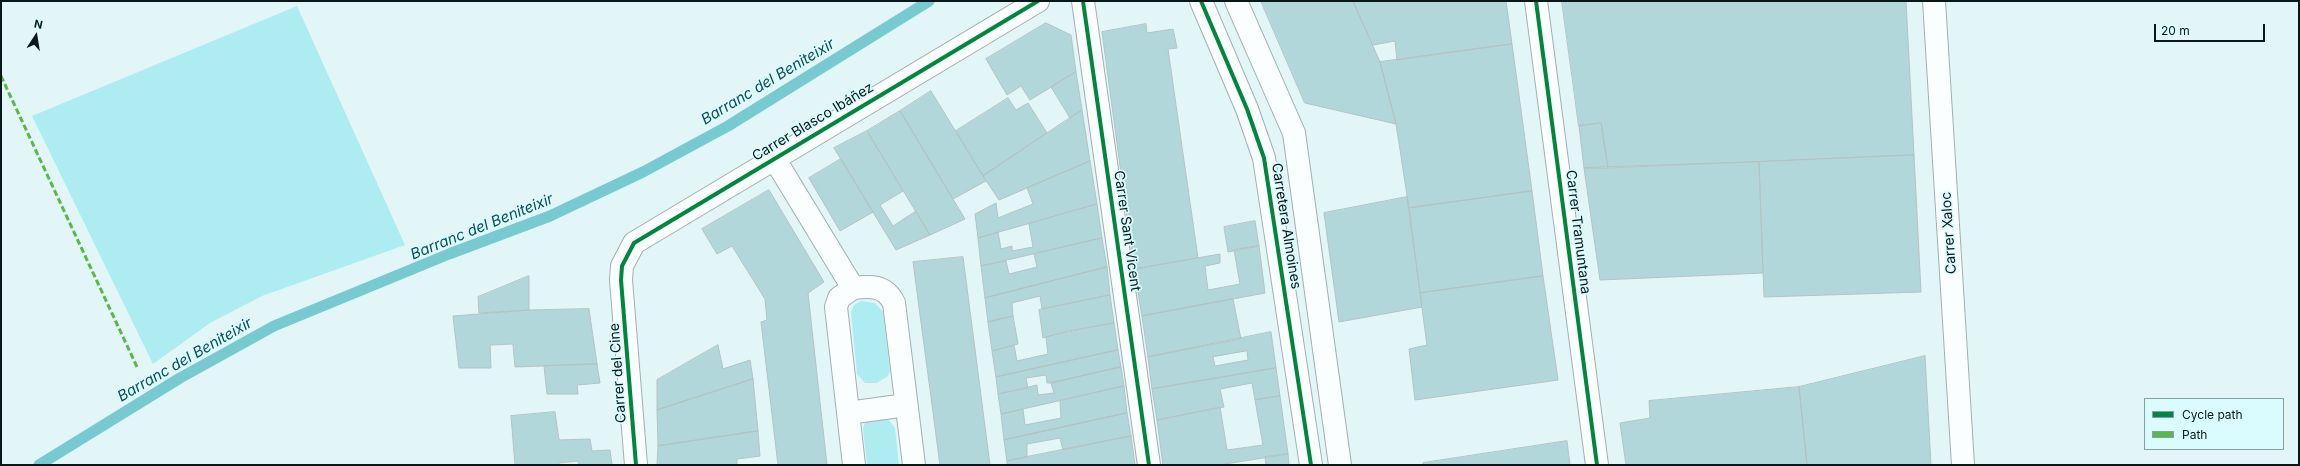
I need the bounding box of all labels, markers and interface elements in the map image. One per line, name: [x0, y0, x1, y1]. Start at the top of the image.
north arrow: [16, 16, 56, 56]
scale bar: [2156, 16, 2267, 42]
text: N: [33, 17, 44, 32]
text: 20 m: [2161, 23, 2190, 38]
water label: Barranc del Beniteixir: [698, 35, 838, 129]
street label: Carrer Blasco Ibáñez: [749, 79, 877, 165]
street label: Carretera Almoines: [1268, 162, 1304, 290]
street label: Carrer Tramuntana: [1562, 169, 1594, 295]
street label: Carrer Sant Vicent: [1110, 170, 1144, 292]
water label: Barranc del Beniteixir: [408, 190, 556, 264]
street label: Carrer Xaloc: [1938, 191, 1960, 275]
water label: Barranc del Beniteixir: [115, 314, 255, 406]
street label: Carrer del Cine: [606, 322, 630, 424]
legend: [2144, 398, 2284, 450]
text: Cycle path: [2182, 407, 2243, 422]
text: Path: [2182, 427, 2207, 442]

